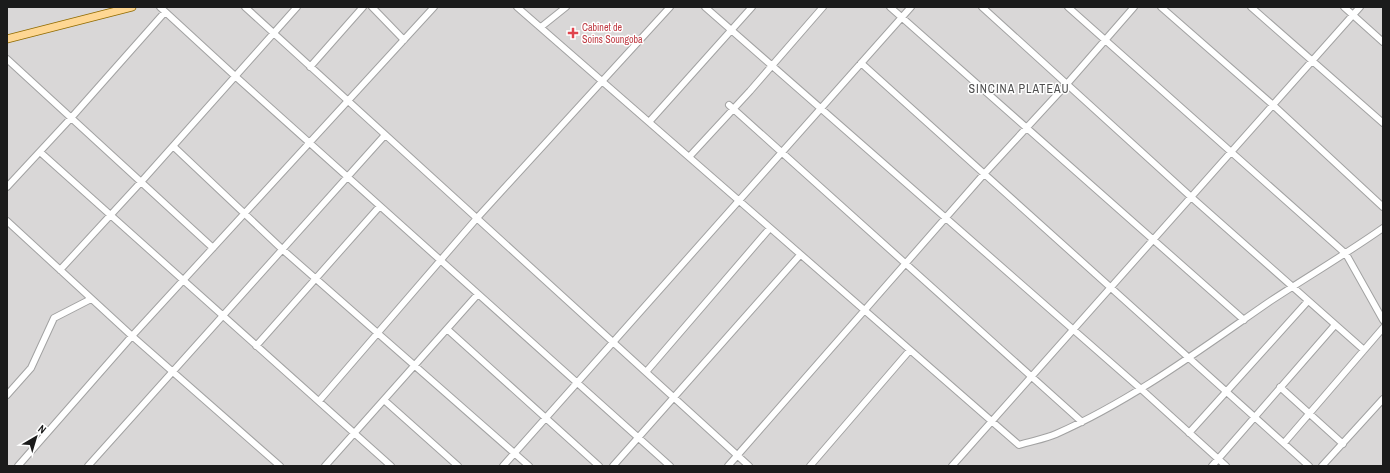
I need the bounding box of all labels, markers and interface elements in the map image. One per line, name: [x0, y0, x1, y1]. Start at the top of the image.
place label: Cabinet de Soins Soungoba: [582, 21, 643, 46]
marker: Cabinet de Soins Soungoba: [567, 27, 579, 39]
district label: SINCINA PLATEAU: [968, 81, 1070, 97]
north arrow: [16, 417, 56, 457]
text: N: [35, 422, 49, 437]

